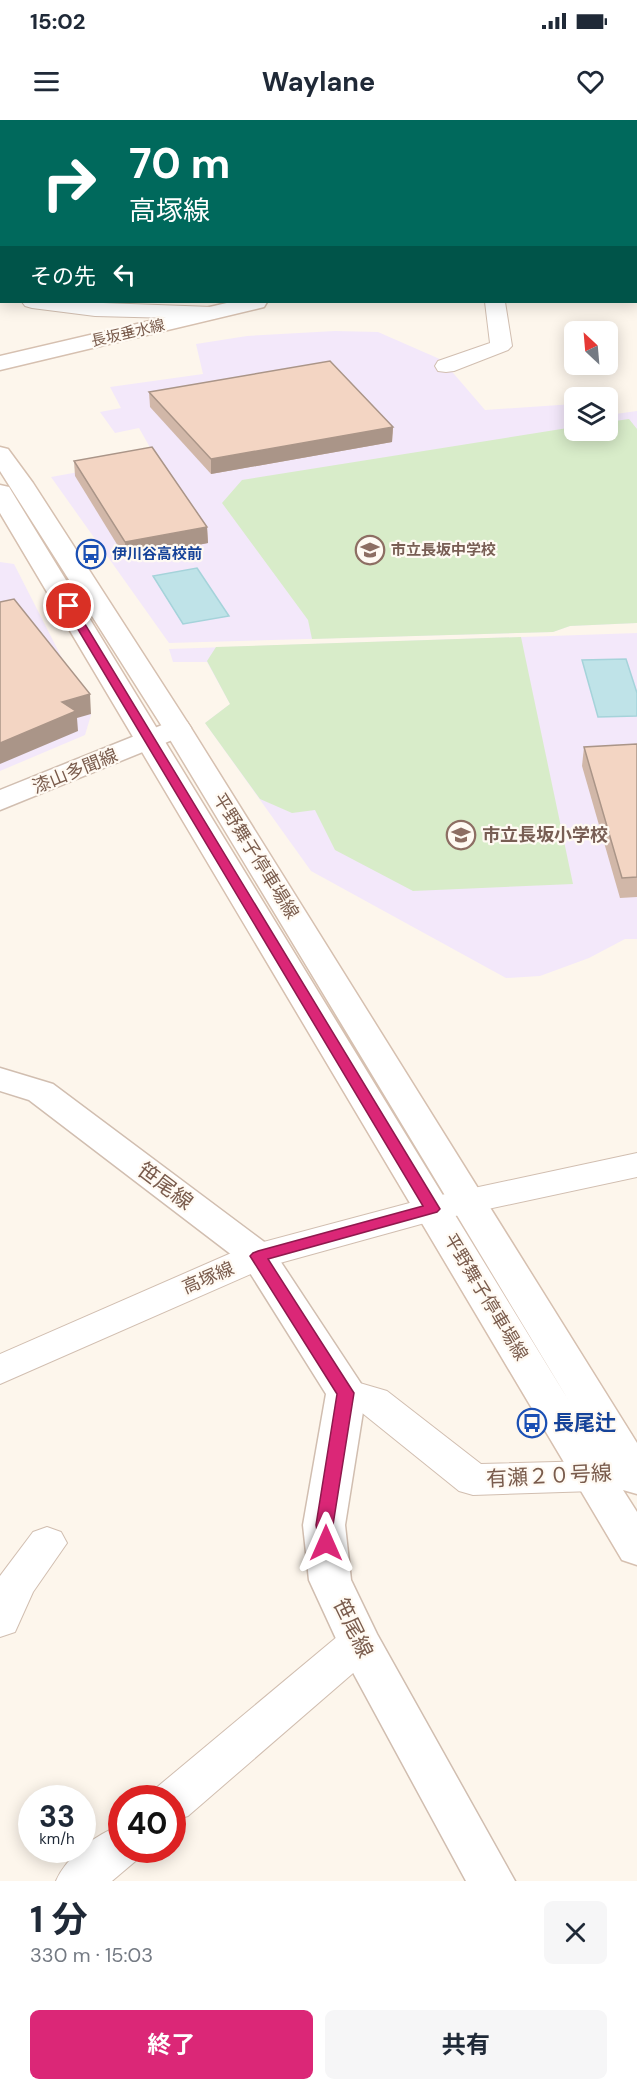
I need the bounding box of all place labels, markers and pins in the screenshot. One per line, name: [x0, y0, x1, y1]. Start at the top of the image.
school or university icon: 市立長坂中学校: [354, 534, 386, 566]
bus stop icon: 伊川谷高校前: [75, 538, 107, 570]
place label: 市立長坂中学校: [391, 540, 496, 560]
place label: 伊川谷高校前: [112, 544, 202, 564]
pin: [43, 580, 94, 631]
school or university icon: 市立長坂小学校: [445, 819, 477, 851]
place label: 市立長坂小学校: [482, 823, 608, 847]
bus stop icon: 長尾辻: [516, 1407, 548, 1439]
place label: 長尾辻: [553, 1409, 616, 1437]

